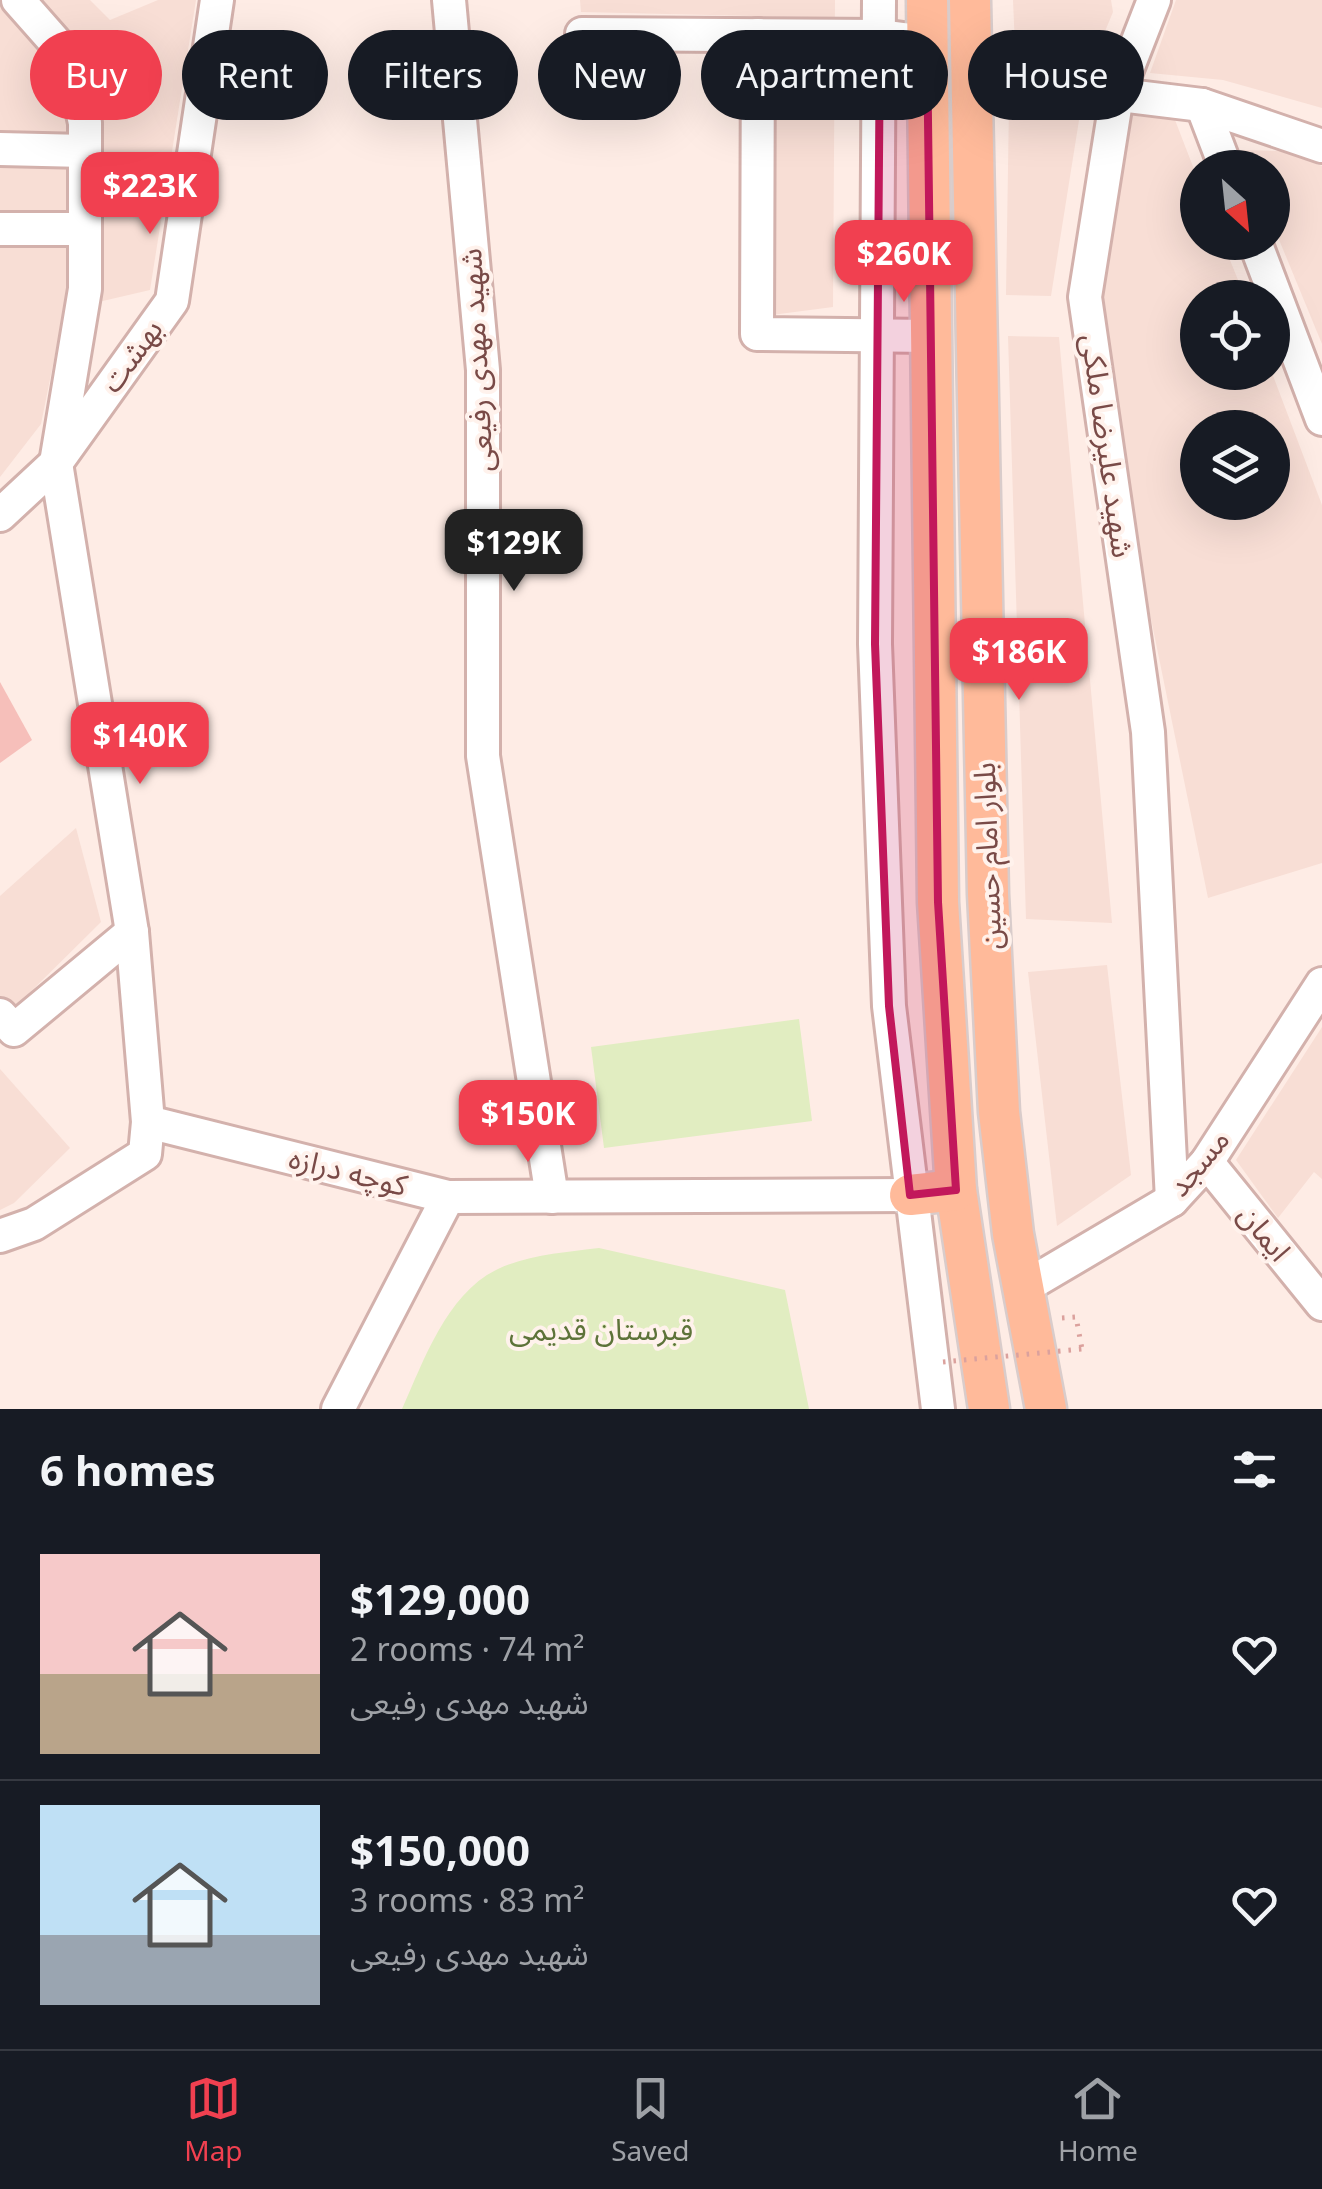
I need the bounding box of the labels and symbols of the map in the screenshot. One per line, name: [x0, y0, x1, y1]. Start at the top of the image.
north arrow: [1180, 150, 1290, 260]
pin: $223K: [80, 152, 220, 237]
pin: $260K: [834, 220, 974, 305]
street label: شهید مهدی رفیعی: [449, 247, 502, 473]
street label: بهشت: [90, 310, 171, 400]
street label: شهید علیرضا ملکی: [1072, 331, 1144, 560]
pin: $129K: [444, 509, 584, 594]
pin: $186K: [949, 618, 1089, 703]
pin: $140K: [70, 702, 210, 787]
street label: بلوار امام حسین: [963, 762, 1013, 950]
pin: $150K: [458, 1080, 598, 1165]
street label: مسجد: [1158, 1120, 1238, 1204]
street label: کوچه درازه: [285, 1136, 412, 1205]
street label: ایمان: [1229, 1195, 1301, 1269]
park label: قبرستان قدیمی: [509, 1308, 693, 1349]

